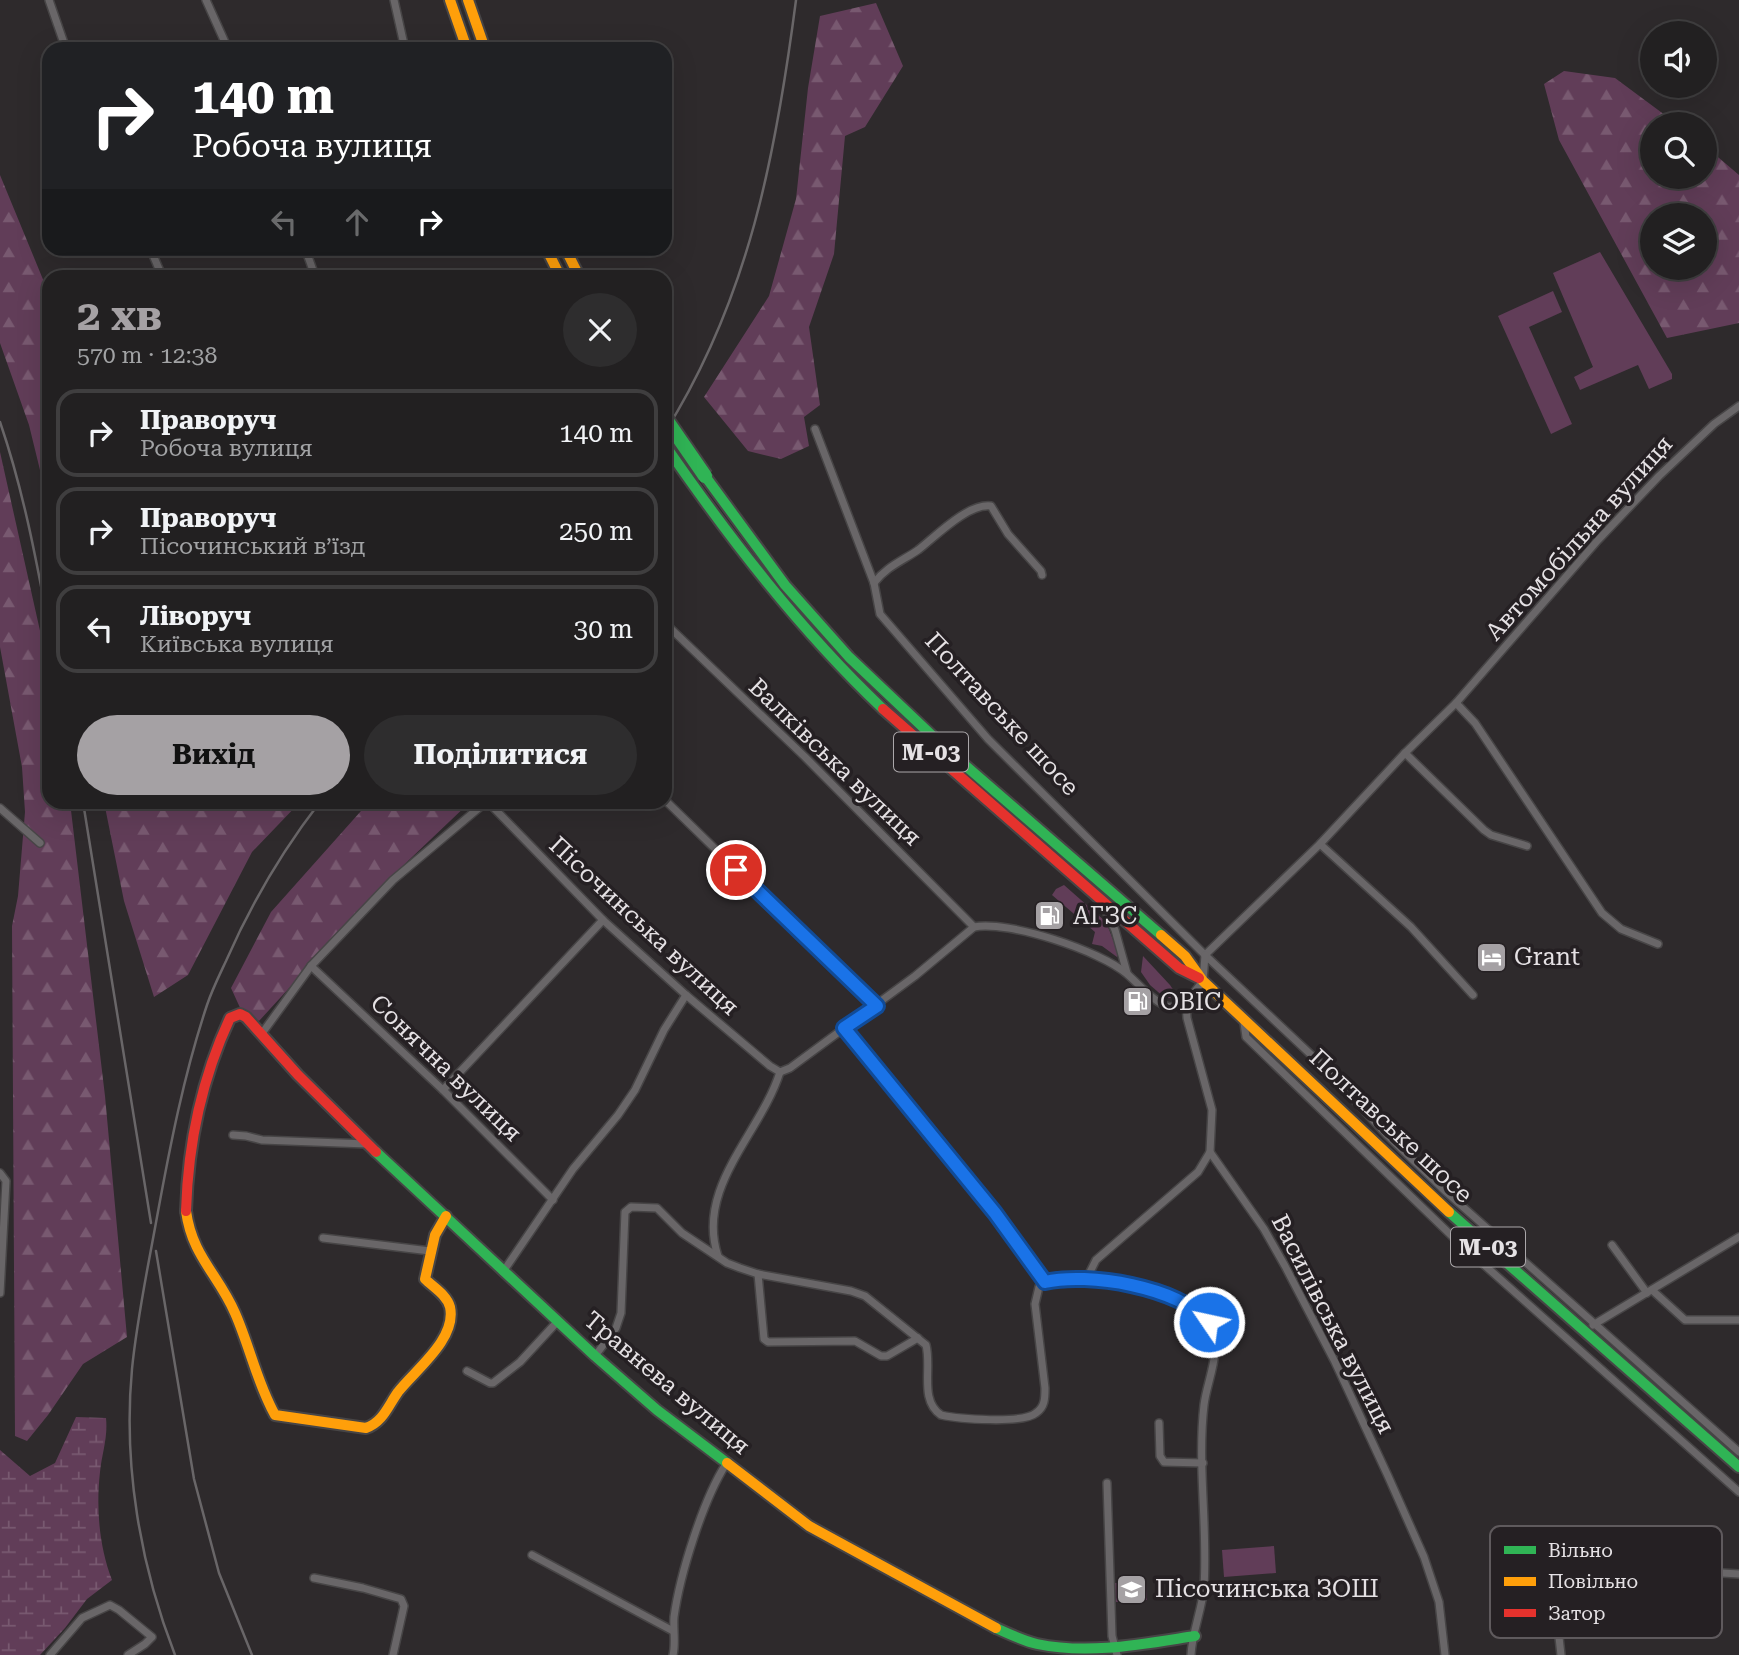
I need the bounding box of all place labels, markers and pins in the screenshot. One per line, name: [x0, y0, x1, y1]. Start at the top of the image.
pin: [706, 840, 766, 900]
fuel station icon: АГЗС: [1033, 899, 1067, 933]
place label: АГЗС: [1073, 902, 1137, 930]
hotel icon: Grant: [1474, 940, 1508, 974]
place label: Grant: [1514, 943, 1580, 971]
fuel station icon: ОВІС: [1120, 985, 1154, 1019]
place label: ОВІС: [1160, 988, 1221, 1016]
school or university icon: Пісочинська ЗОШ: [1115, 1572, 1149, 1606]
place label: Пісочинська ЗОШ: [1155, 1575, 1379, 1603]

